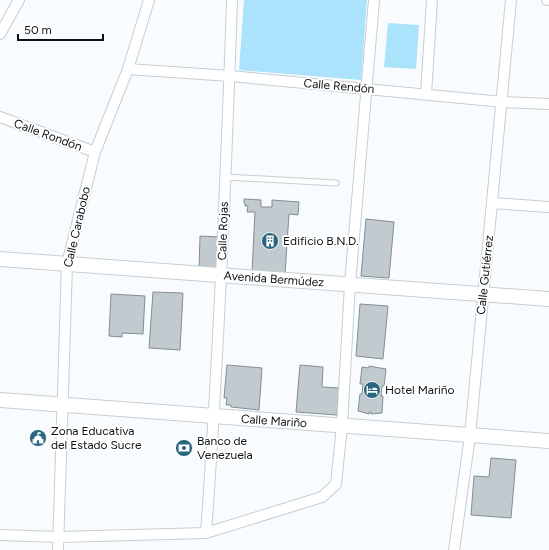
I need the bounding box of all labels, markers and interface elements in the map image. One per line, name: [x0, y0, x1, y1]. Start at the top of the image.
scale bar: [18, 16, 103, 42]
text: 50 m: [24, 23, 52, 37]
street label: Calle Rendón: [303, 76, 375, 96]
street label: Calle Rondón: [12, 116, 84, 154]
street label: Calle Carabobo: [61, 185, 93, 269]
street label: Calle Rojas: [215, 201, 231, 261]
building icon: Edificio B.N.D.: [260, 231, 280, 251]
place label: Edificio B.N.D.: [283, 234, 359, 248]
street label: Calle Gutiérrez: [474, 234, 496, 315]
street label: Avenida Bermúdez: [223, 269, 325, 289]
hotel icon: Hotel Mariño: [362, 380, 382, 400]
place label: Hotel Mariño: [385, 383, 454, 397]
street label: Calle Mariño: [240, 412, 308, 430]
place label: Zona Educativa del Estado Sucre: [51, 424, 142, 452]
public building icon: Zona Educativa del Estado Sucre: [28, 428, 48, 448]
place label: Banco de Venezuela: [197, 434, 253, 462]
bank icon: Banco de Venezuela: [174, 438, 194, 458]

